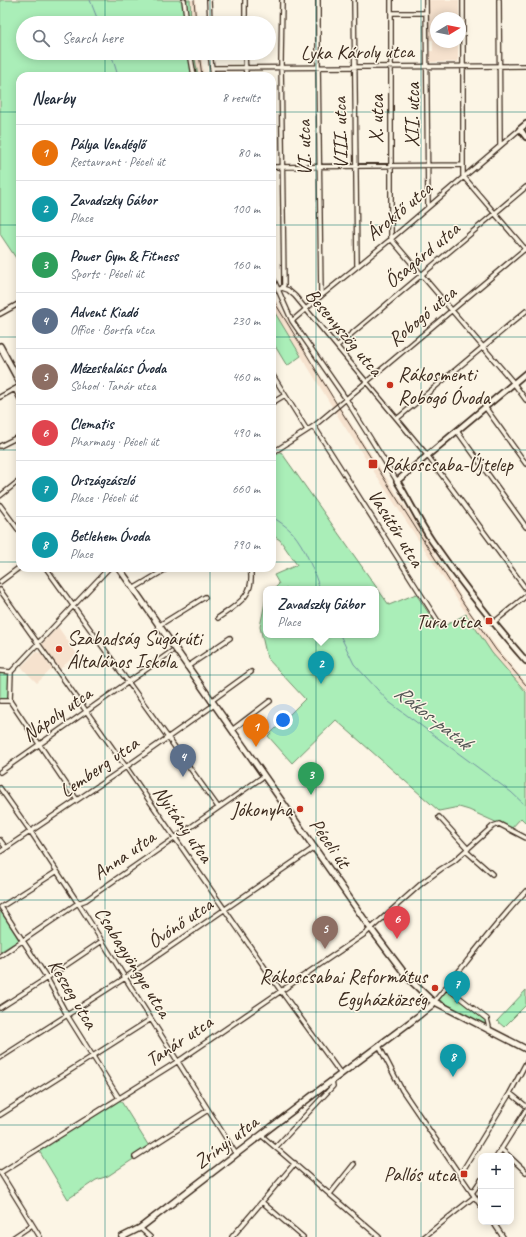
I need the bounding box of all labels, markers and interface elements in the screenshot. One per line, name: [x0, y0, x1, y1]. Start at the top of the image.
north arrow: [430, 12, 466, 48]
search box: [16, 16, 276, 60]
icon: search: [30, 27, 52, 49]
text: Search here: [62, 29, 123, 48]
street label: Lyka Károly utca: [300, 38, 415, 65]
street label: XII. utca: [400, 81, 425, 147]
text: Nearby: [32, 88, 75, 109]
text: 8 results: [222, 90, 260, 106]
street label: X. utca: [364, 93, 389, 143]
street label: VIII. utca: [327, 95, 353, 169]
street label: VI. utca: [291, 118, 317, 176]
text: Pálya Vendéglő: [70, 135, 145, 154]
text: 1: [42, 145, 48, 161]
text: 80 m: [238, 145, 260, 161]
text: Restaurant · Péceli út: [70, 154, 165, 170]
street label: Ároktő utca: [361, 175, 439, 246]
text: Zavadszky Gábor: [70, 191, 157, 210]
text: 2: [42, 201, 48, 217]
text: 100 m: [232, 201, 260, 217]
text: Place: [70, 210, 93, 226]
street label: Ősagárd utca: [379, 215, 466, 294]
text: Power Gym & Fitness: [70, 247, 178, 266]
text: 3: [42, 257, 48, 273]
text: 160 m: [232, 257, 260, 273]
text: Sports · Péceli út: [70, 266, 144, 282]
street label: Robogó utca: [383, 279, 463, 352]
street label: Besenyszög utca: [300, 283, 389, 383]
text: Advent Kiadó: [70, 303, 137, 322]
text: 4: [42, 313, 48, 329]
text: 230 m: [232, 313, 260, 329]
text: Office · Borsfa utca: [70, 322, 154, 338]
text: Mézeskalács Óvoda: [70, 359, 166, 378]
place label: Rákosmenti Robogó Óvoda: [398, 362, 492, 410]
text: 5: [42, 369, 48, 385]
text: 460 m: [232, 369, 260, 385]
text: School · Tanár utca: [70, 378, 156, 394]
marker: Rákosmenti Robogó Óvoda: [385, 380, 395, 390]
text: Clematis: [70, 415, 113, 434]
text: 6: [42, 425, 48, 441]
text: 490 m: [232, 425, 260, 441]
text: Pharmacy · Péceli út: [70, 434, 159, 450]
place label: Rákoscsaba-Újtelep: [382, 452, 514, 477]
marker: Rákoscsaba-Újtelep: [367, 458, 379, 470]
text: Országzászló: [70, 471, 134, 490]
text: 7: [42, 481, 48, 497]
text: 660 m: [232, 481, 260, 497]
street label: Vasútőr utca: [362, 484, 431, 573]
text: Place · Péceli út: [70, 490, 138, 506]
text: Betlehem Óvoda: [70, 527, 150, 546]
text: 8: [42, 537, 48, 553]
text: 790 m: [232, 537, 260, 553]
text: Place: [70, 546, 93, 562]
popup: [263, 586, 379, 638]
text: Zavadszky Gábor: [278, 595, 364, 614]
place label: Tura utca: [416, 609, 482, 634]
text: Place: [278, 614, 300, 630]
marker: Tura utca: [484, 616, 494, 626]
place label: Szabadság Sugárúti Általános Iskola: [67, 626, 204, 674]
marker: Szabadság Sugárúti Általános Iskola: [54, 644, 64, 654]
pin: 2: [308, 651, 334, 684]
water label: Rákos-patak: [390, 679, 480, 758]
street label: Nápoly utca: [17, 680, 98, 747]
your location: [273, 710, 293, 730]
pin: 1: [243, 714, 269, 747]
street label: Lemberg utca: [55, 730, 144, 803]
pin: 4: [170, 744, 196, 777]
pin: 3: [298, 762, 324, 795]
street label: Nyitány utca: [148, 781, 220, 869]
place label: Jókonyha: [230, 797, 294, 822]
marker: Jókonyha: [295, 804, 305, 814]
street label: Péceli út: [304, 813, 357, 875]
street label: Anna utca: [88, 823, 162, 886]
street label: Óvónő utca: [143, 891, 219, 954]
street label: Csabagyöngye utca: [89, 902, 178, 1024]
pin: 6: [384, 906, 410, 939]
pin: 5: [312, 916, 338, 949]
street label: Keszeg utca: [42, 955, 104, 1035]
place label: Rákoscsabai Református Egyházközség: [259, 964, 429, 1012]
pin: 7: [444, 971, 470, 1004]
marker: Rákoscsabai Református Egyházközség: [430, 983, 440, 993]
street label: Tanár utca: [141, 1008, 219, 1072]
pin: 8: [440, 1044, 466, 1077]
street label: Zrínyi utca: [189, 1109, 265, 1174]
map controls: [478, 1153, 514, 1225]
button: +: [478, 1153, 514, 1189]
place label: Pallós utca: [384, 1162, 458, 1187]
marker: Pallós utca: [459, 1169, 469, 1179]
button: −: [478, 1189, 514, 1225]

